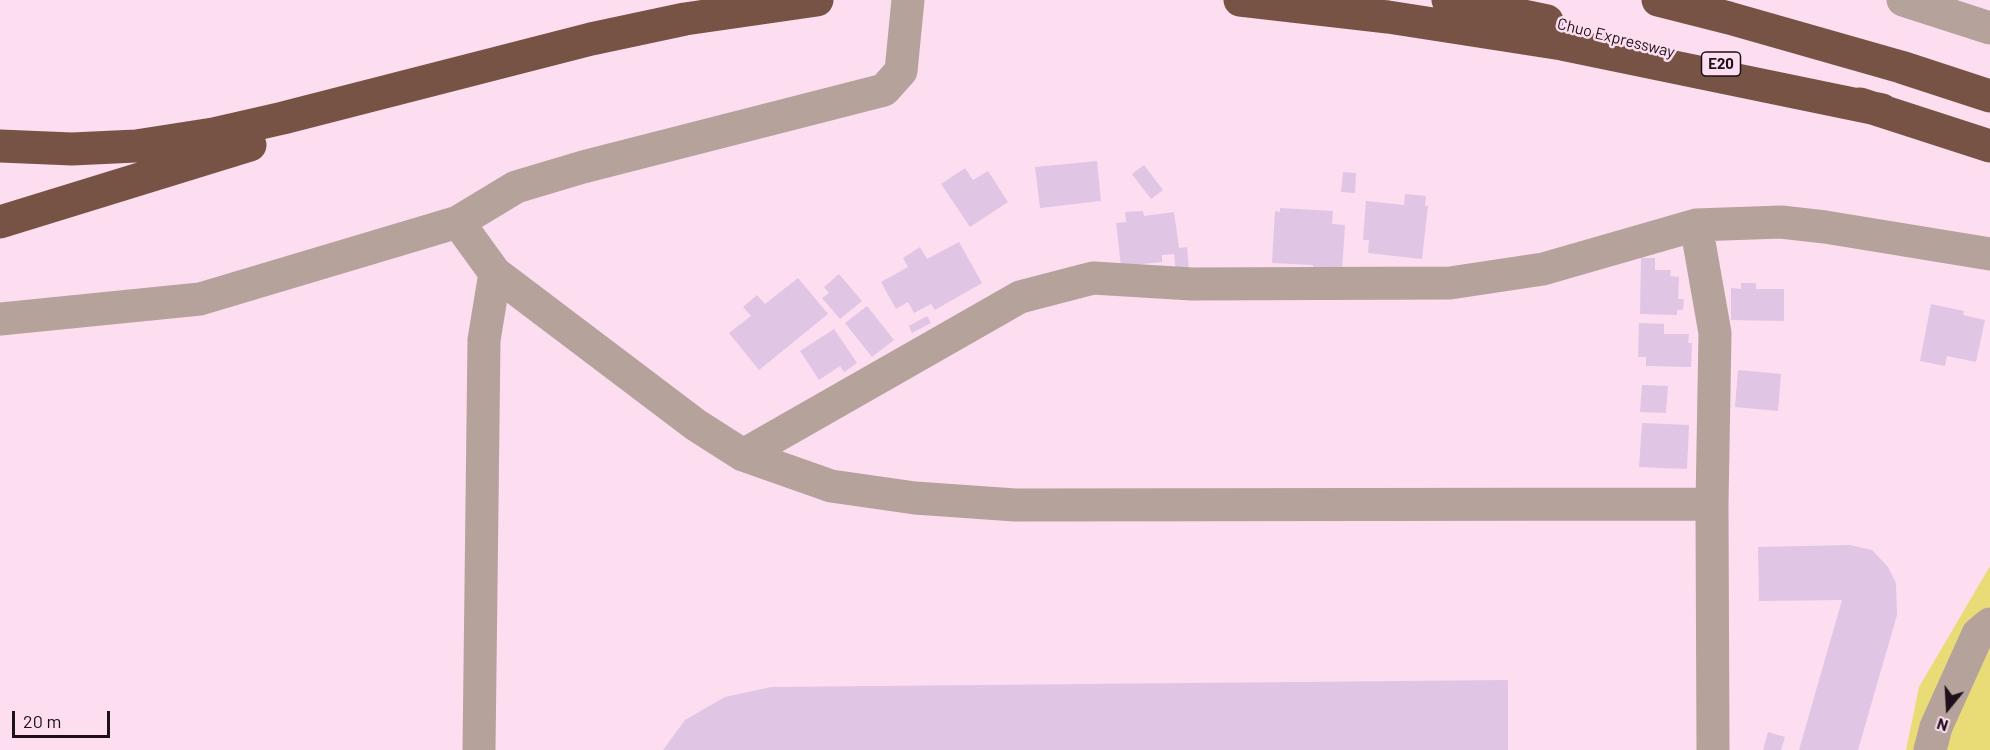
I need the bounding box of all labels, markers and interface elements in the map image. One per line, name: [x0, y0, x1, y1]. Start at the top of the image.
street label: Chuo Expressway: [1555, 14, 1677, 62]
road number: E20: [1702, 52, 1740, 76]
north arrow: [1918, 678, 1978, 738]
scale bar: [15, 699, 112, 737]
text: 20 m: [23, 710, 61, 732]
text: N: [1934, 715, 1950, 736]

